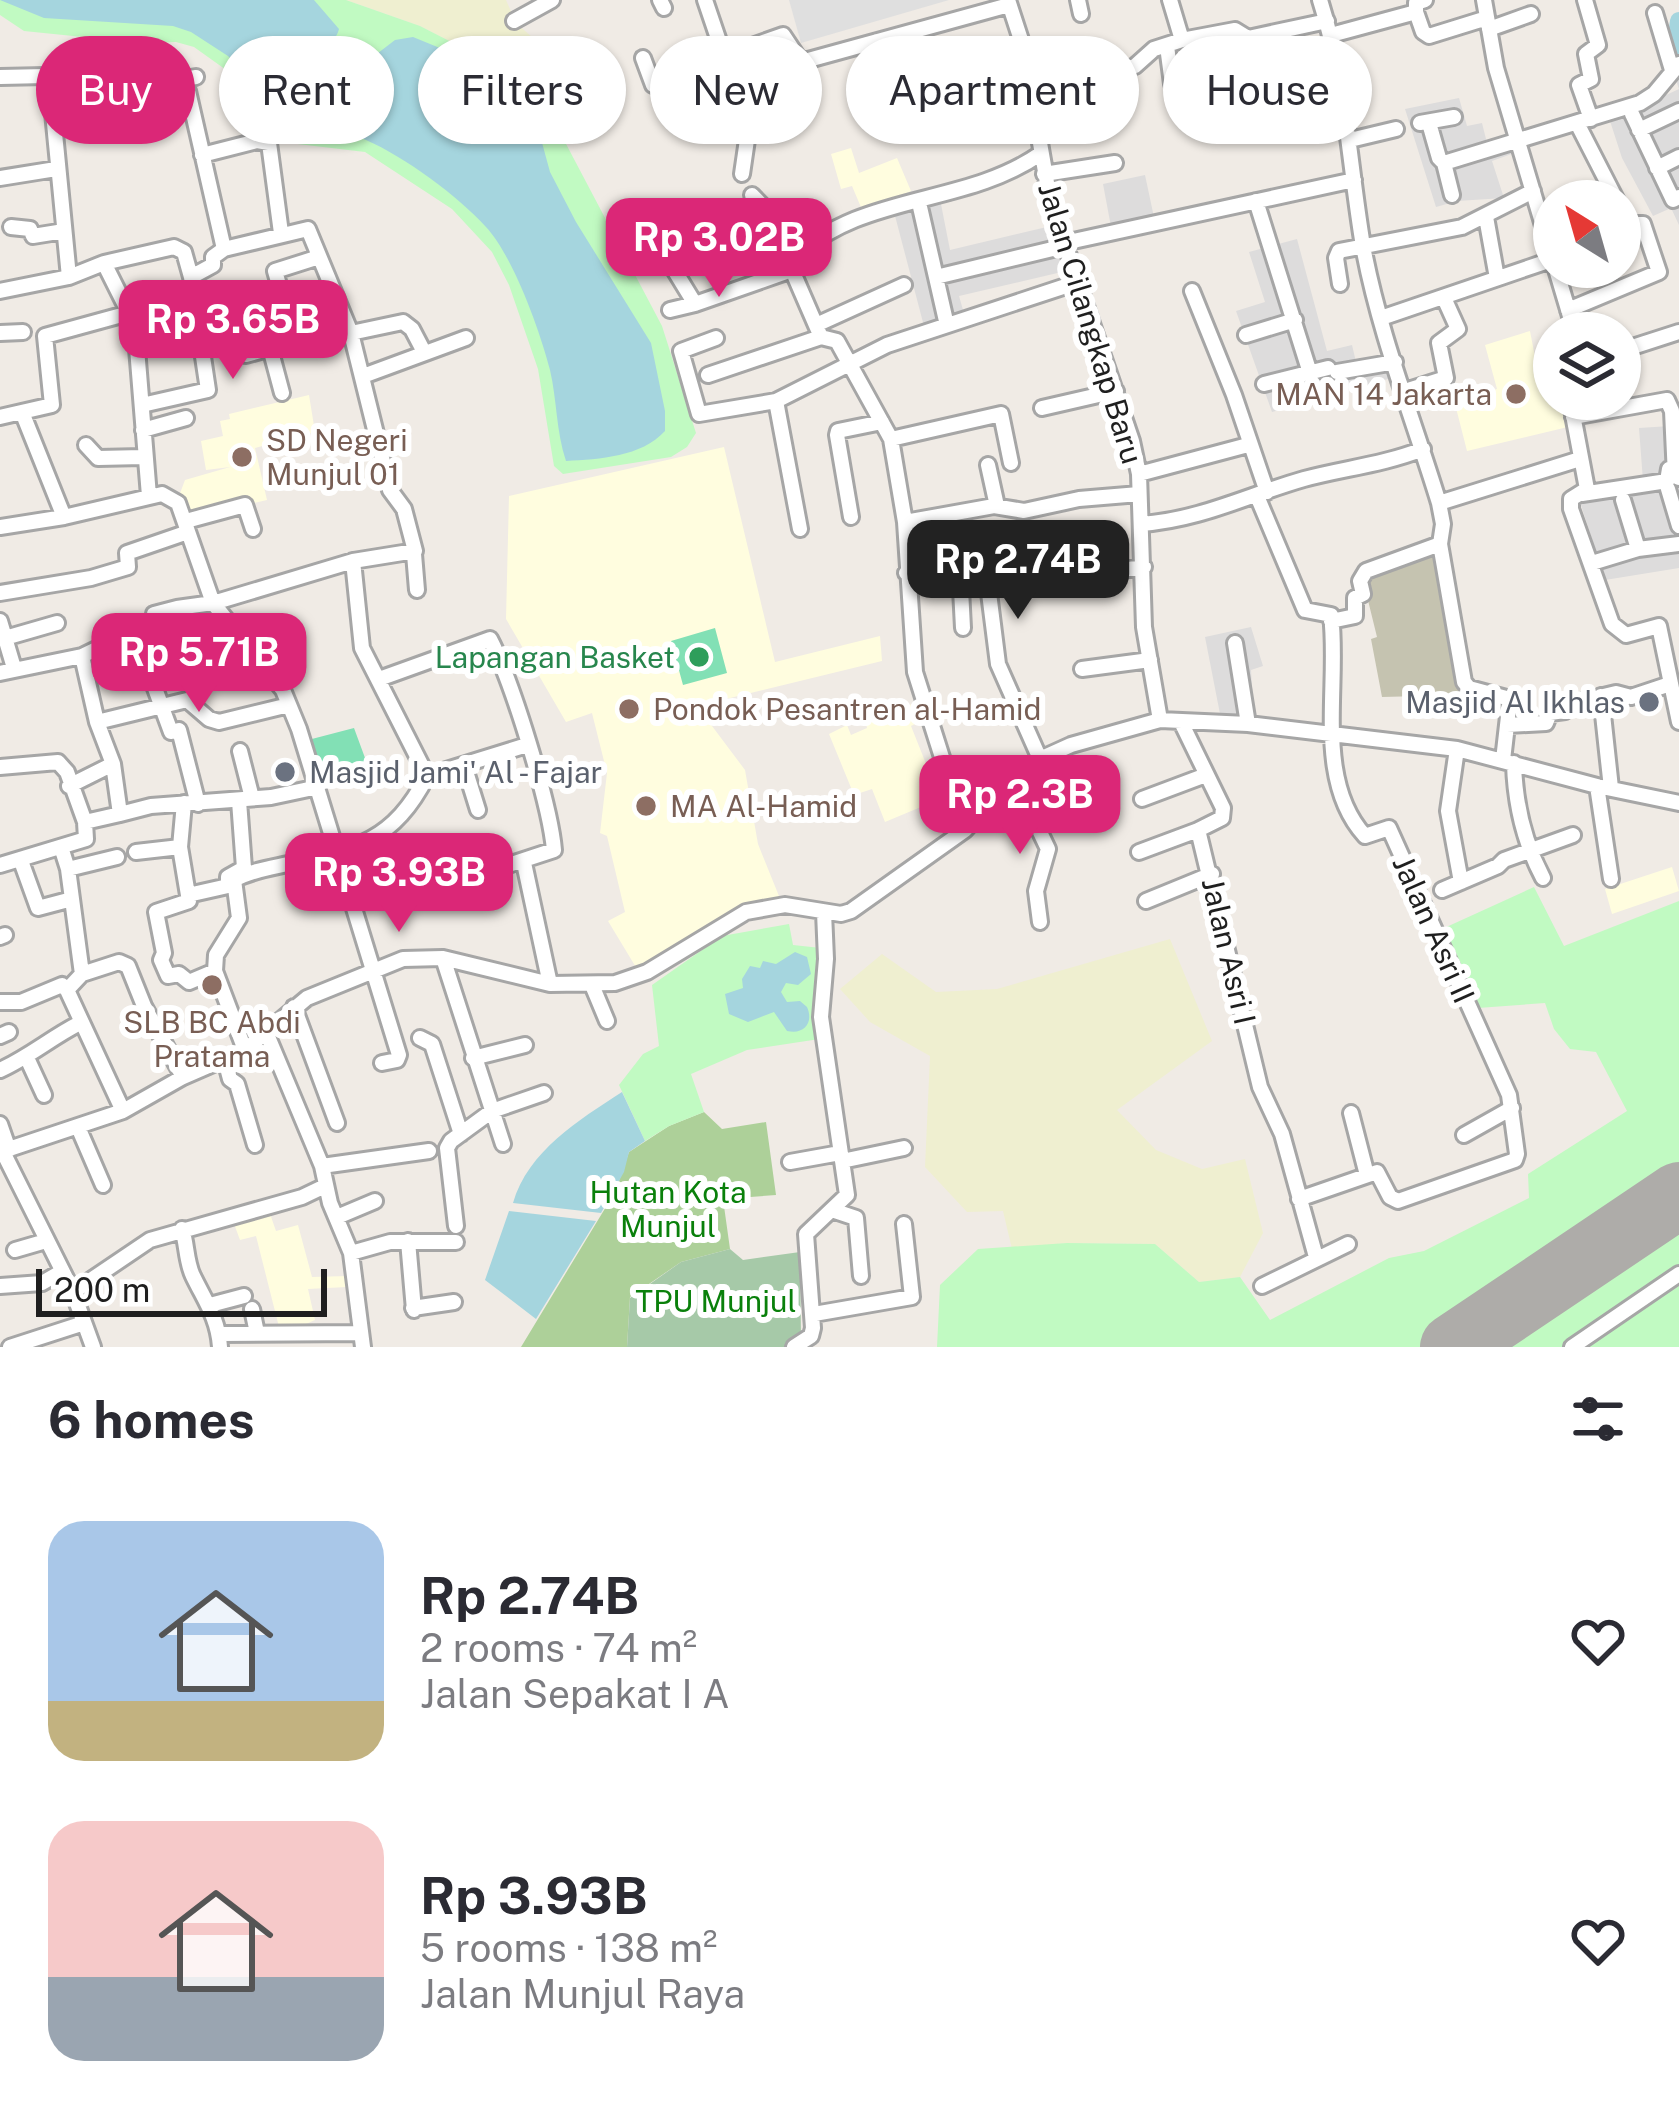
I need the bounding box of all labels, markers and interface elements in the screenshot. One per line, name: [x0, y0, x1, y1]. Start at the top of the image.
chip: Buy: [36, 36, 195, 144]
chip: Rent: [219, 36, 394, 144]
chip: Filters: [418, 36, 626, 144]
chip: New: [650, 36, 822, 144]
chip: Apartment: [846, 36, 1139, 144]
chip: House: [1163, 36, 1372, 144]
street label: Jalan Cilangkap Baru: [1031, 178, 1151, 468]
north arrow: [1533, 180, 1641, 288]
map controls: [1533, 180, 1641, 420]
pin: Rp 3.02B: [595, 198, 843, 300]
text: Rp 3.02B: [633, 214, 805, 260]
pin: Rp 3.65B: [109, 280, 357, 382]
text: Rp 3.65B: [146, 296, 320, 342]
button: layers: [1533, 312, 1641, 420]
place label: MAN 14 Jakarta: [1275, 376, 1492, 412]
marker: MAN 14 Jakarta: [1503, 381, 1529, 407]
place label: SD Negeri Munjul 01: [266, 422, 408, 492]
marker: SD Negeri Munjul 01: [229, 444, 255, 470]
pin: Rp 2.74B: [894, 520, 1142, 622]
text: Rp 2.74B: [934, 536, 1102, 582]
pin: Rp 5.71B: [75, 613, 323, 715]
text: Rp 5.71B: [118, 629, 280, 675]
place label: Lapangan Basket: [435, 639, 675, 675]
marker: Lapangan Basket: [686, 644, 712, 670]
place label: Masjid Al Ikhlas: [1405, 684, 1625, 720]
marker: Masjid Al Ikhlas: [1636, 689, 1662, 715]
place label: Pondok Pesantren al-Hamid: [653, 691, 1041, 727]
marker: Pondok Pesantren al-Hamid: [616, 696, 642, 722]
place label: Masjid Jami' Al - Fajar: [309, 754, 602, 790]
pin: Rp 2.3B: [909, 755, 1131, 857]
marker: Masjid Jami' Al - Fajar: [272, 759, 298, 785]
text: Rp 2.3B: [946, 771, 1094, 817]
place label: MA Al-Hamid: [670, 788, 857, 824]
marker: MA Al-Hamid: [633, 793, 659, 819]
pin: Rp 3.93B: [275, 833, 523, 935]
text: Rp 3.93B: [312, 849, 486, 895]
street label: Jalan Asri II: [1385, 850, 1483, 1008]
street label: Jalan Asri I: [1195, 874, 1263, 1028]
marker: SLB BC Abdi Pratama: [199, 972, 225, 998]
place label: SLB BC Abdi Pratama: [123, 1004, 301, 1074]
park label: Hutan Kota Munjul: [589, 1174, 747, 1244]
scale bar: [36, 1263, 327, 1316]
text: 200 m: [54, 1271, 150, 1309]
park label: TPU Munjul: [635, 1283, 797, 1319]
icon: filters: [1565, 1386, 1631, 1452]
text: 6 homes: [48, 1390, 255, 1449]
text: Rp 2.74B: [420, 1566, 639, 1625]
icon: home: [144, 1569, 288, 1713]
icon: heart: [1565, 1608, 1631, 1674]
text: 2 rooms · 74 m²: [420, 1625, 697, 1671]
text: Jalan Sepakat I A: [420, 1671, 730, 1717]
text: Rp 3.93B: [420, 1866, 648, 1925]
icon: home: [144, 1869, 288, 2013]
icon: heart: [1565, 1908, 1631, 1974]
text: 5 rooms · 138 m²: [420, 1925, 717, 1971]
text: Jalan Munjul Raya: [420, 1971, 745, 2017]

